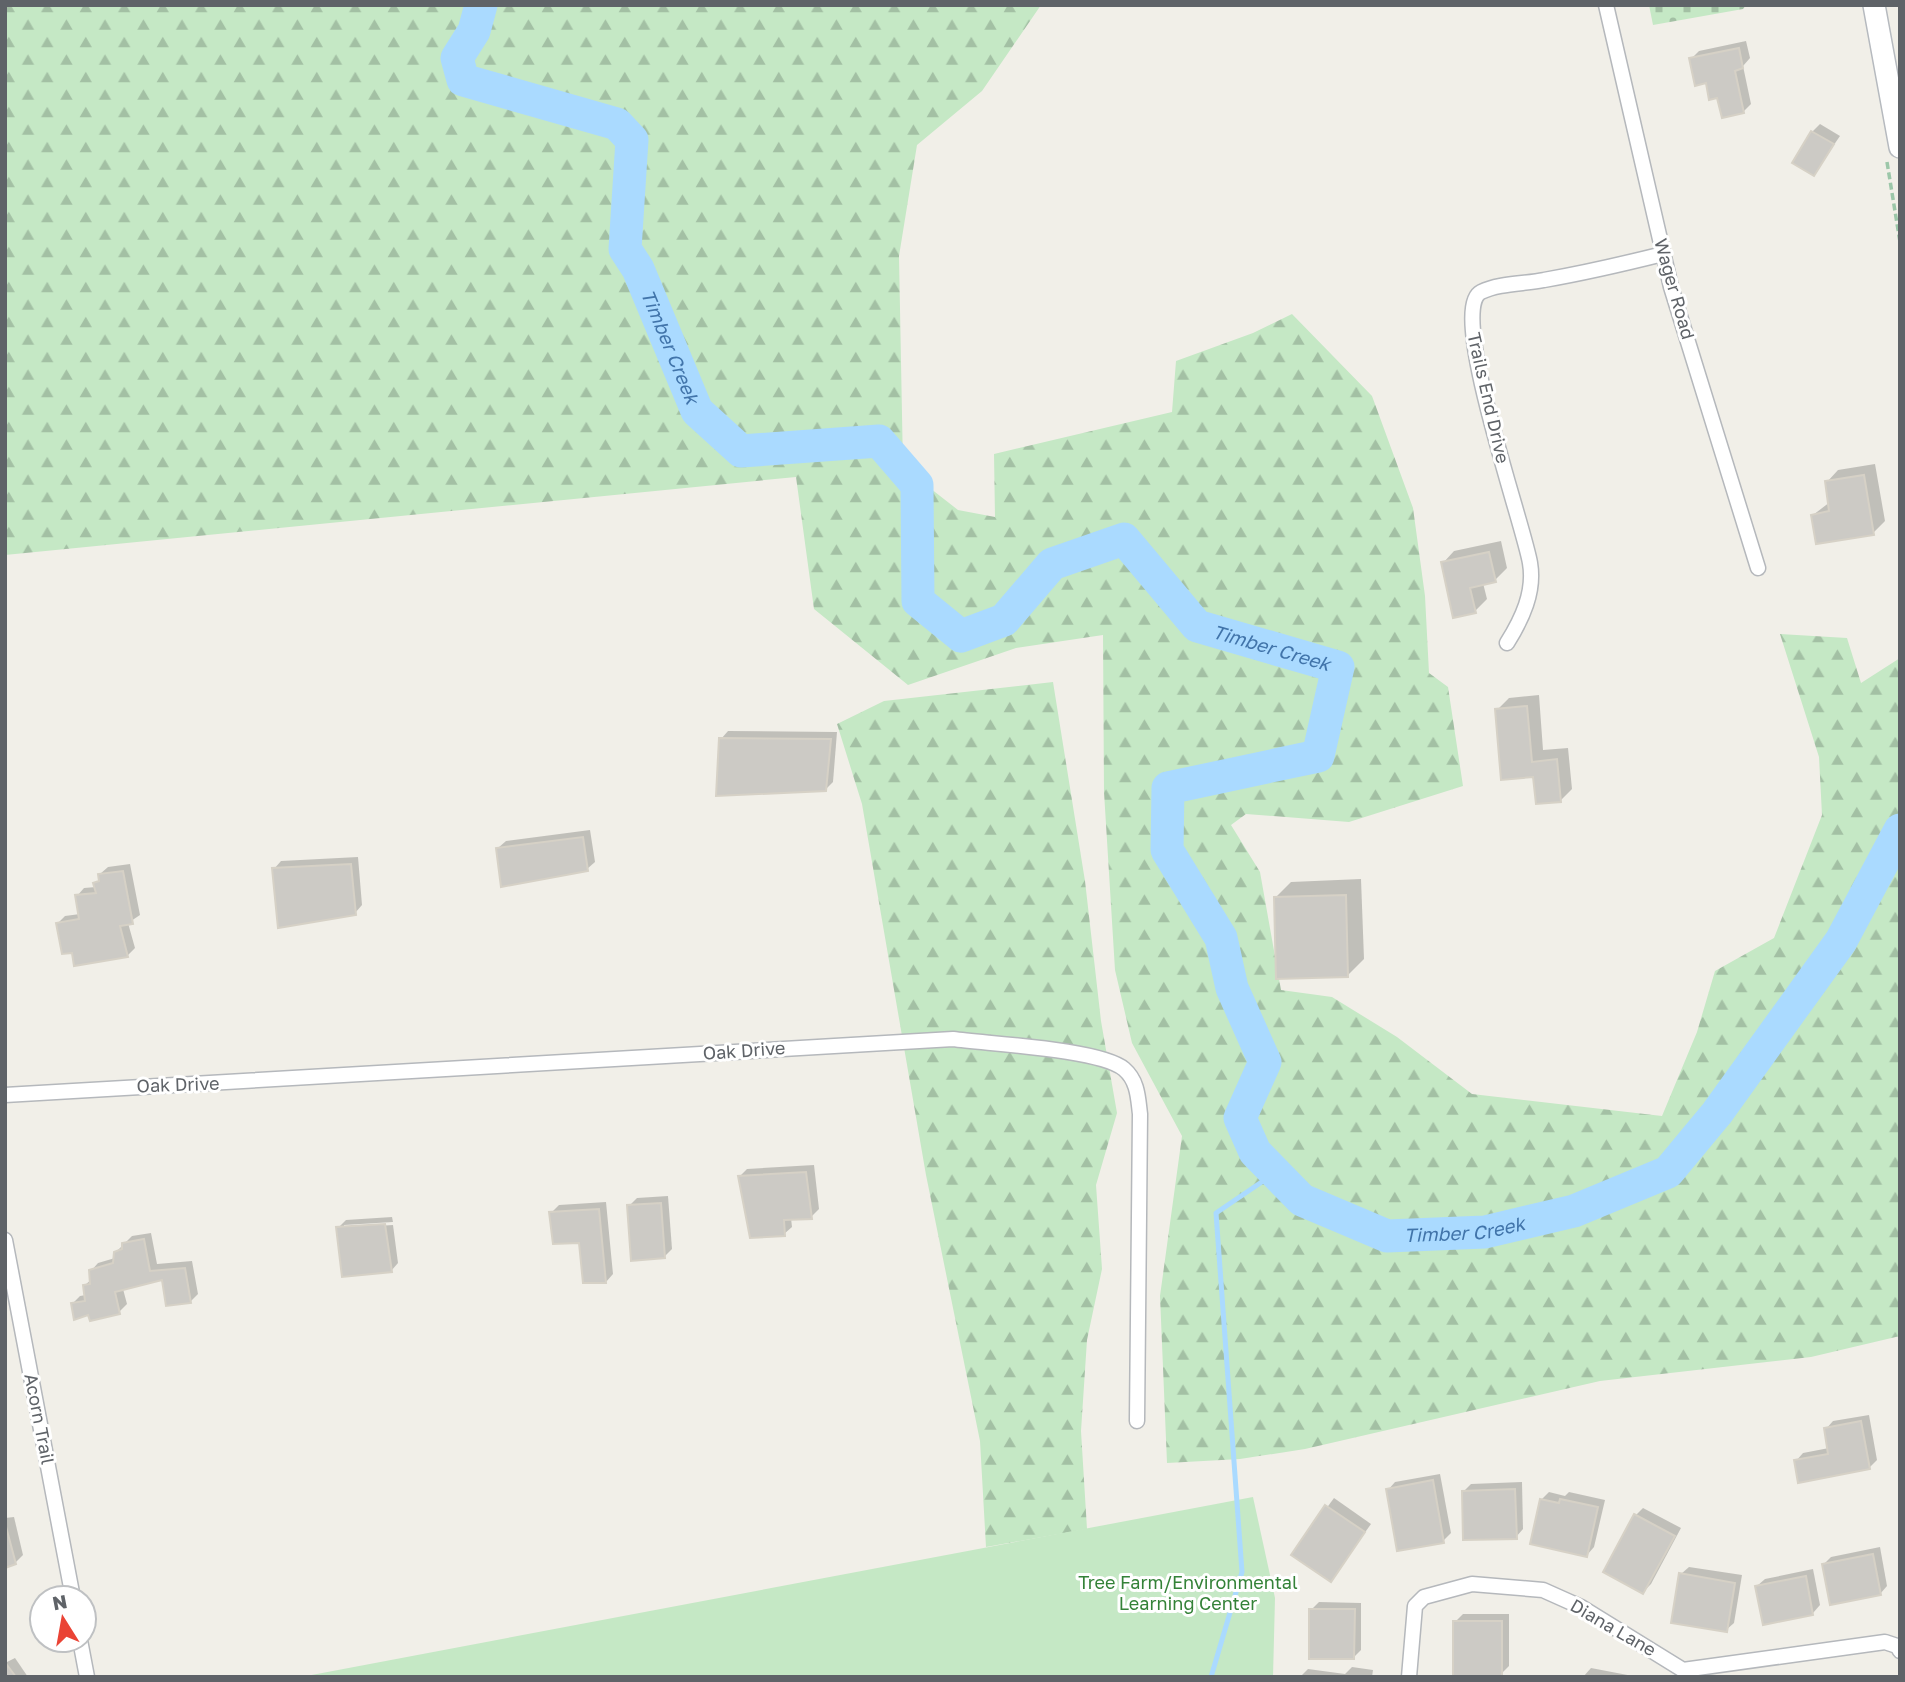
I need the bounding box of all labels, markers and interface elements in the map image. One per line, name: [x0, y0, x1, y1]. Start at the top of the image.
street label: Wager Road: [1650, 236, 1700, 342]
water label: Timber Creek: [637, 286, 706, 409]
street label: Trails End Drive: [1463, 330, 1515, 465]
water label: Timber Creek: [1210, 619, 1335, 676]
street label: Oak Drive: [702, 1036, 786, 1064]
street label: Oak Drive: [136, 1072, 220, 1096]
water label: Timber Creek: [1403, 1211, 1529, 1246]
street label: Acorn Trail: [20, 1371, 60, 1466]
park label: Tree Farm/Environmental Learning Center: [1078, 1571, 1298, 1614]
north arrow: [28, 1584, 98, 1654]
text: N: [50, 1589, 69, 1614]
street label: Diana Lane: [1567, 1594, 1660, 1661]

